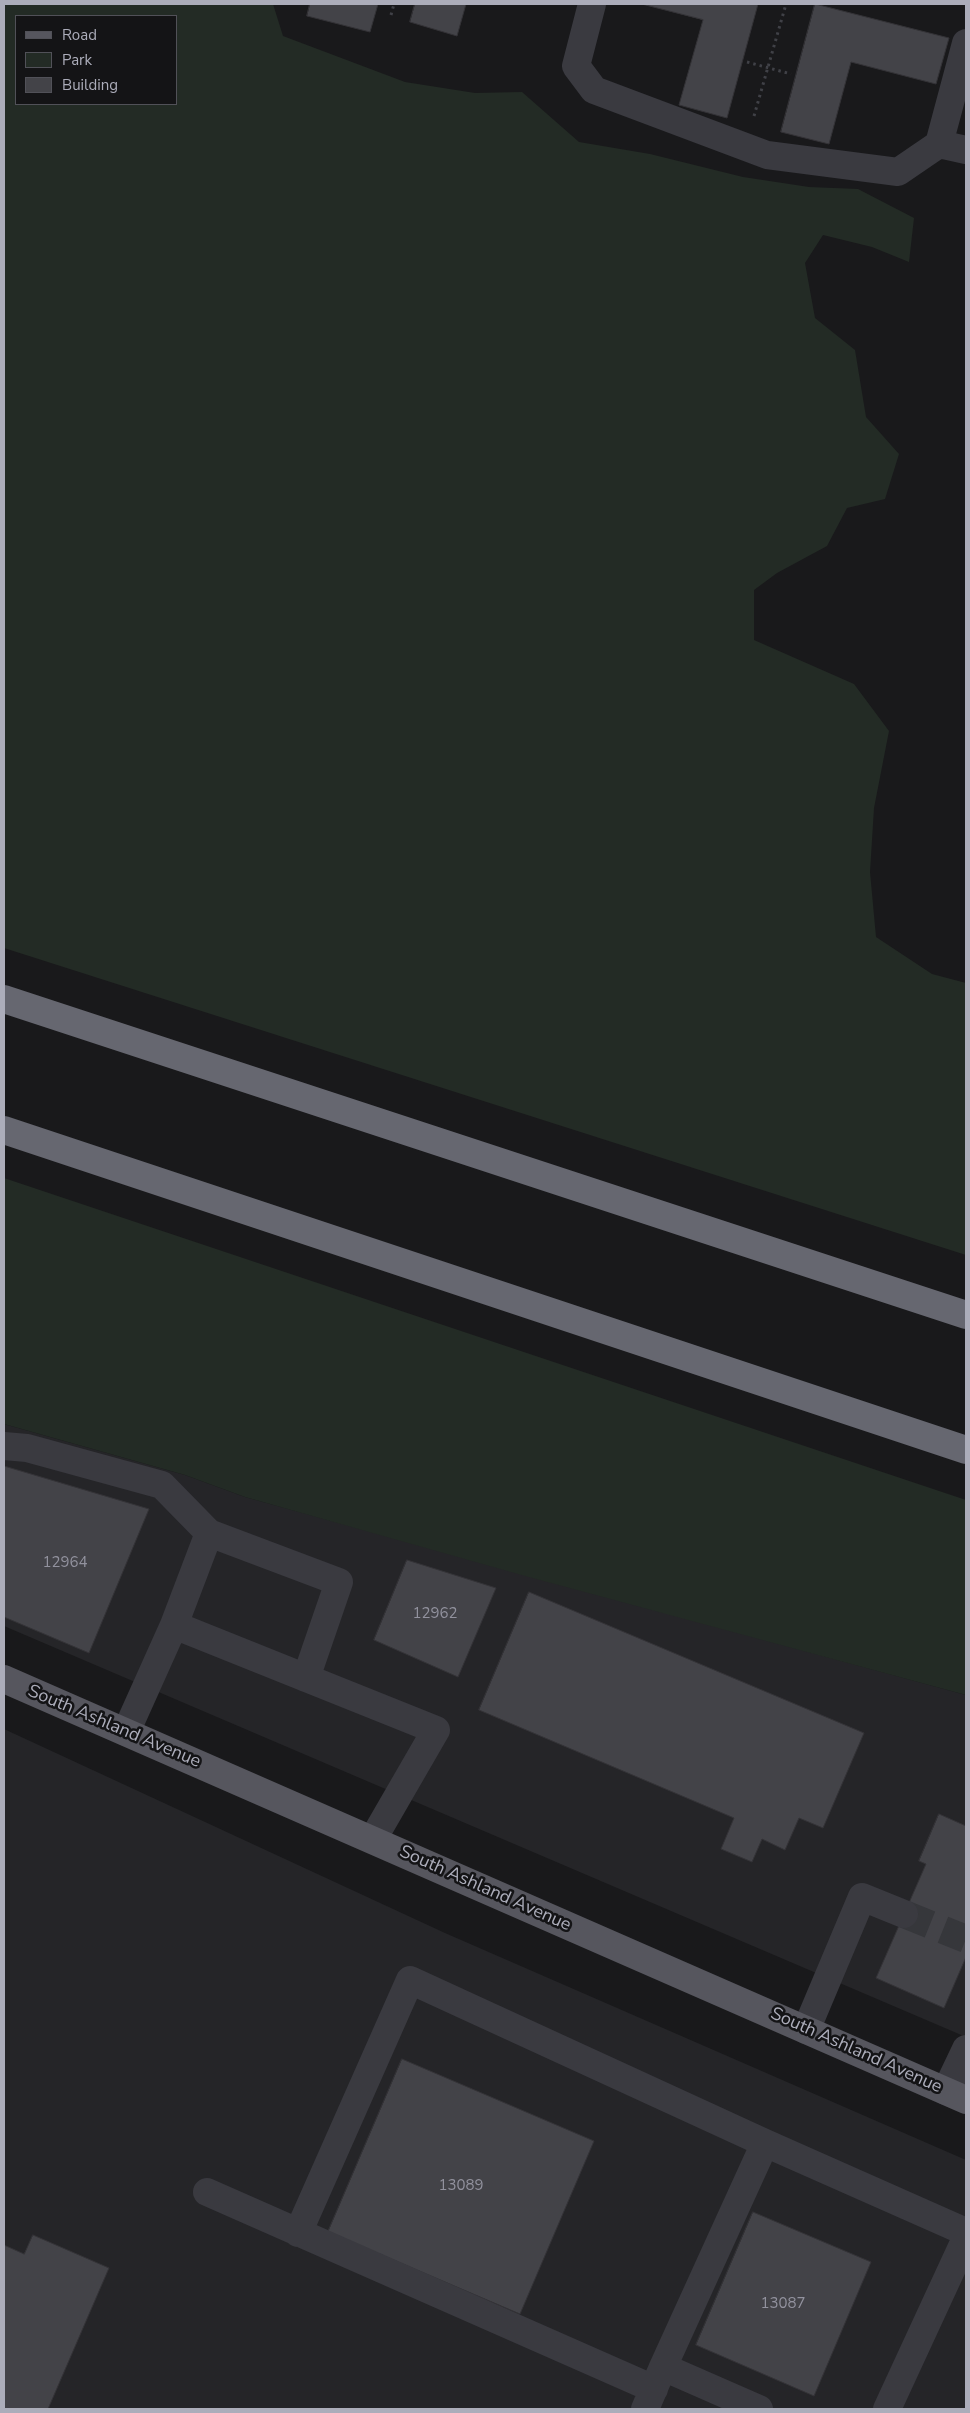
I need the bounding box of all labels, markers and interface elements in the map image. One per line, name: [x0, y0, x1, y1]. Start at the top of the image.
legend: [15, 15, 178, 105]
text: Road: [62, 25, 97, 45]
text: Park: [62, 50, 92, 70]
text: Building: [62, 75, 118, 95]
house number: 12964: [43, 1554, 87, 1572]
house number: 12962: [413, 1605, 457, 1623]
street label: South Ashland Avenue: [24, 1681, 204, 1773]
street label: South Ashland Avenue: [396, 1841, 574, 1937]
street label: South Ashland Avenue: [767, 2003, 945, 2099]
house number: 13089: [439, 2177, 483, 2195]
house number: 13087: [761, 2295, 805, 2313]

